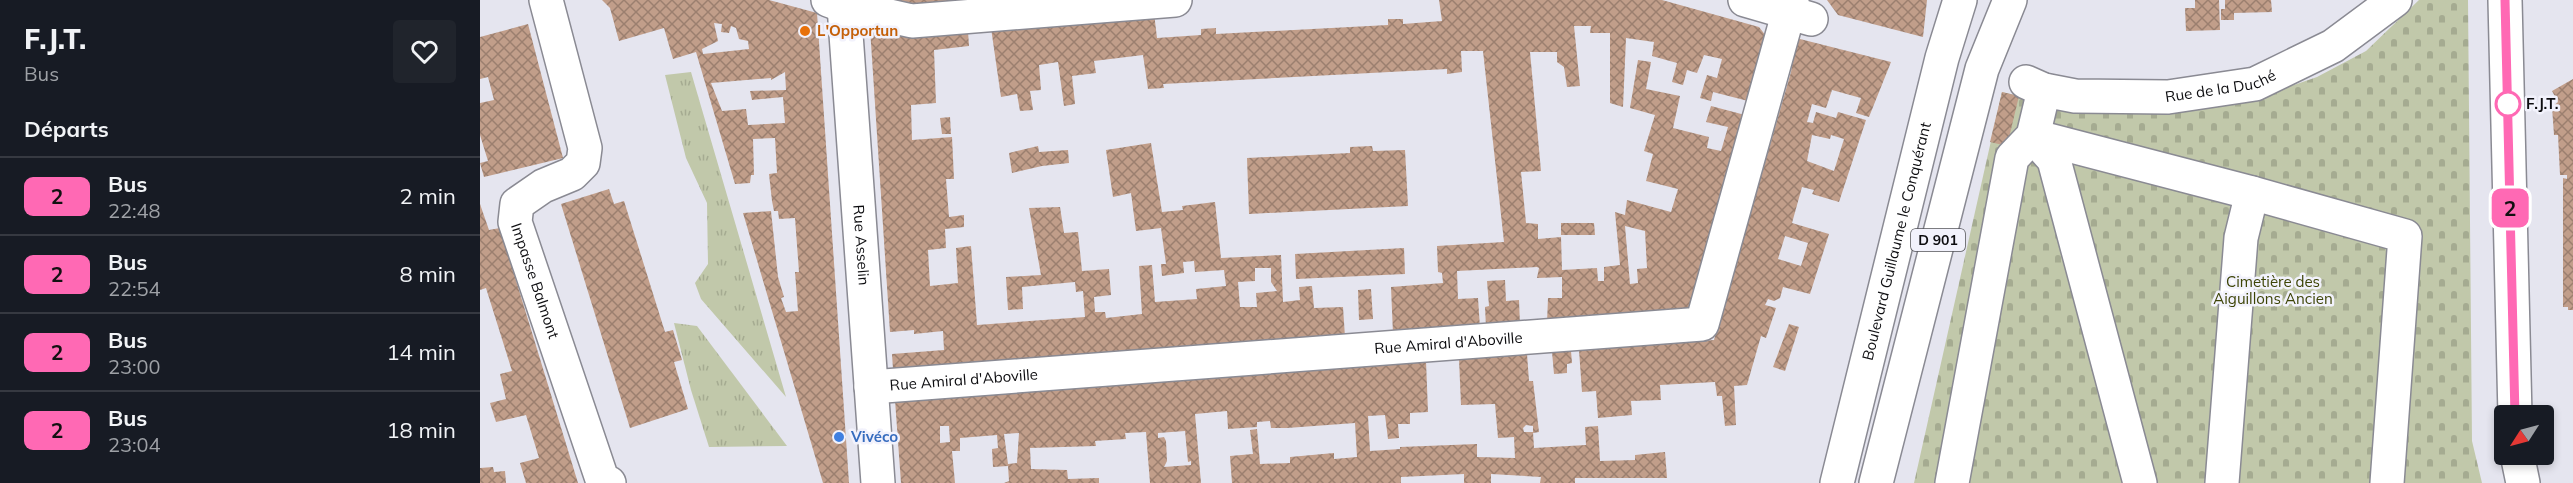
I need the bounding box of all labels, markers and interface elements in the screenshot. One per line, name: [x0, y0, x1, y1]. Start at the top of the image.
button: heart: [393, 20, 456, 83]
text: F.J.T.: [24, 21, 86, 56]
place label: L'Opportun: [817, 21, 898, 40]
marker: L'Opportun: [798, 24, 812, 38]
text: Bus: [24, 61, 59, 86]
street label: Rue de la Duché: [2164, 65, 2279, 106]
marker: F.J.T.: [2495, 91, 2521, 117]
place label: F.J.T.: [2526, 94, 2558, 113]
text: Départs: [24, 115, 109, 143]
street label: Boulevard Guillaume le Conquérant: [1858, 120, 1935, 362]
text: Bus: [108, 170, 147, 198]
text: 2 min: [400, 182, 456, 210]
text: 2: [51, 183, 63, 209]
line badge: 2: [2490, 188, 2530, 228]
text: 2: [2504, 195, 2516, 221]
text: 22:48: [108, 198, 161, 223]
street label: Rue Asselin: [849, 204, 874, 286]
street label: Impasse Balmont: [507, 220, 564, 341]
road number: D 901: [1911, 229, 1965, 251]
text: Bus: [108, 248, 147, 276]
text: 8 min: [400, 260, 456, 288]
text: 2: [51, 261, 63, 287]
park label: Cimetière des Aiguillons Ancien: [2213, 272, 2333, 308]
text: 22:54: [108, 276, 161, 301]
text: Bus: [108, 326, 147, 354]
street label: Rue Amiral d'Aboville: [1374, 328, 1523, 358]
text: 14 min: [386, 338, 456, 366]
text: 2: [51, 339, 63, 365]
text: 23:00: [108, 354, 161, 379]
street label: Rue Amiral d'Aboville: [889, 364, 1038, 395]
text: Bus: [108, 404, 147, 432]
north arrow: [2494, 405, 2554, 465]
map controls: [2494, 405, 2554, 465]
text: 18 min: [386, 416, 456, 444]
text: 2: [51, 417, 63, 443]
place label: Vivéco: [850, 427, 898, 446]
marker: Vivéco: [832, 430, 846, 444]
text: 23:04: [108, 432, 161, 457]

